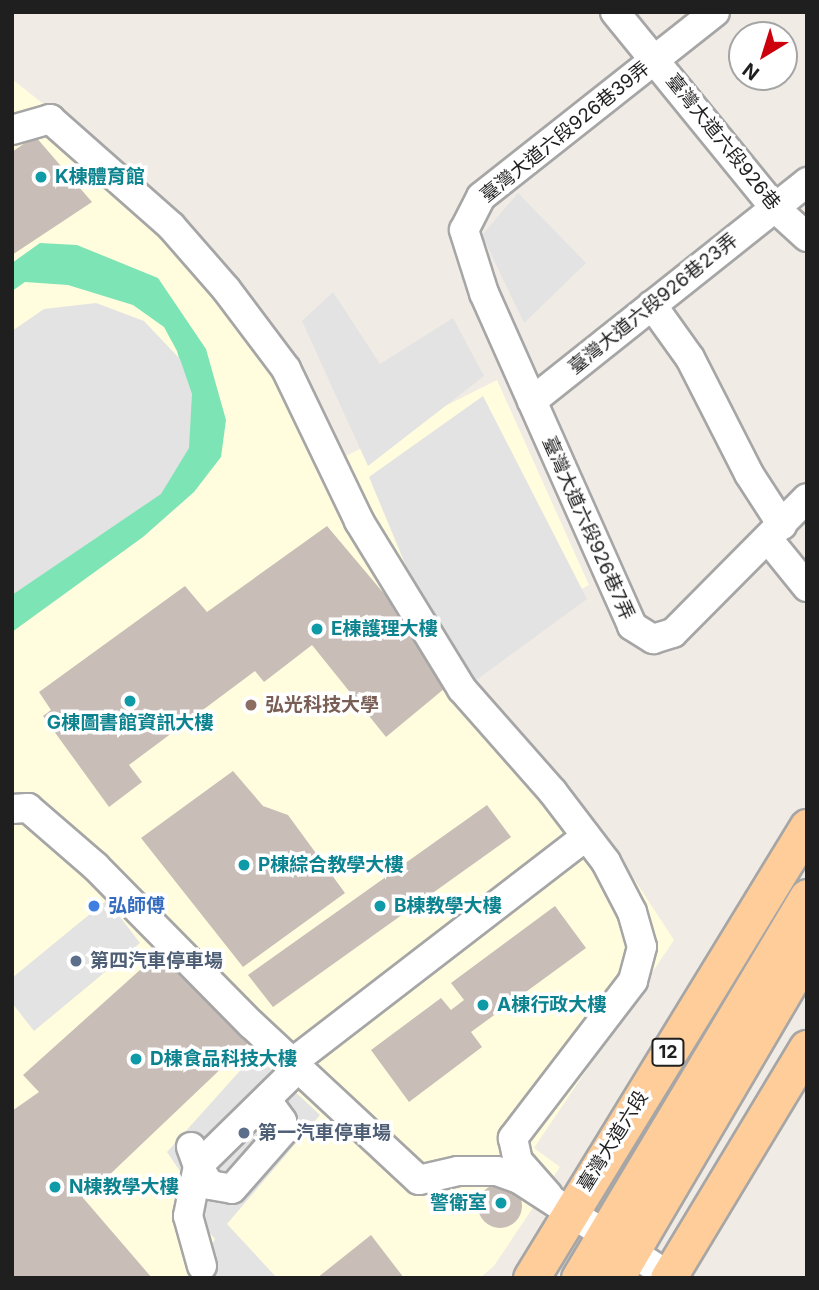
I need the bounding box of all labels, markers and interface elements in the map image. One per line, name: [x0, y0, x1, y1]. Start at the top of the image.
north arrow: [728, 21, 798, 91]
street label: 臺灣大道六段926巷39弄: [476, 57, 654, 207]
text: N: [738, 58, 764, 85]
street label: 臺灣大道六段926巷: [661, 69, 785, 215]
place label: K棟體育館: [55, 166, 145, 188]
marker: K棟體育館: [33, 169, 49, 185]
street label: 臺灣大道六段926巷23弄: [564, 229, 742, 379]
street label: 臺灣大道六段926巷7弄: [537, 433, 639, 623]
place label: E棟護理大樓: [331, 618, 438, 640]
marker: E棟護理大樓: [309, 621, 325, 637]
marker: G棟圖書館資訊大樓: [122, 693, 138, 709]
place label: 弘光科技大學: [265, 694, 379, 716]
marker: 弘光科技大學: [243, 697, 259, 713]
place label: G棟圖書館資訊大樓: [47, 712, 213, 734]
place label: P棟綜合教學大樓: [258, 854, 403, 876]
marker: P棟綜合教學大樓: [236, 857, 252, 873]
place label: 弘師傅: [108, 895, 165, 917]
place label: B棟教學大樓: [394, 895, 502, 917]
marker: 弘師傅: [86, 898, 102, 914]
marker: B棟教學大樓: [372, 898, 388, 914]
place label: 第四汽車停車場: [90, 950, 223, 972]
marker: 第四汽車停車場: [68, 953, 84, 969]
place label: A棟行政大樓: [497, 994, 606, 1016]
marker: A棟行政大樓: [475, 997, 491, 1013]
road number: 12: [650, 1037, 686, 1066]
place label: D棟食品科技大樓: [150, 1048, 297, 1070]
marker: D棟食品科技大樓: [128, 1051, 144, 1067]
street label: 臺灣大道六段: [573, 1087, 653, 1195]
place label: 第一汽車停車場: [258, 1122, 391, 1144]
marker: 第一汽車停車場: [236, 1125, 252, 1141]
place label: N棟教學大樓: [69, 1176, 178, 1198]
marker: N棟教學大樓: [47, 1179, 63, 1195]
place label: 警衛室: [430, 1192, 487, 1214]
marker: 警衛室: [493, 1195, 509, 1211]

